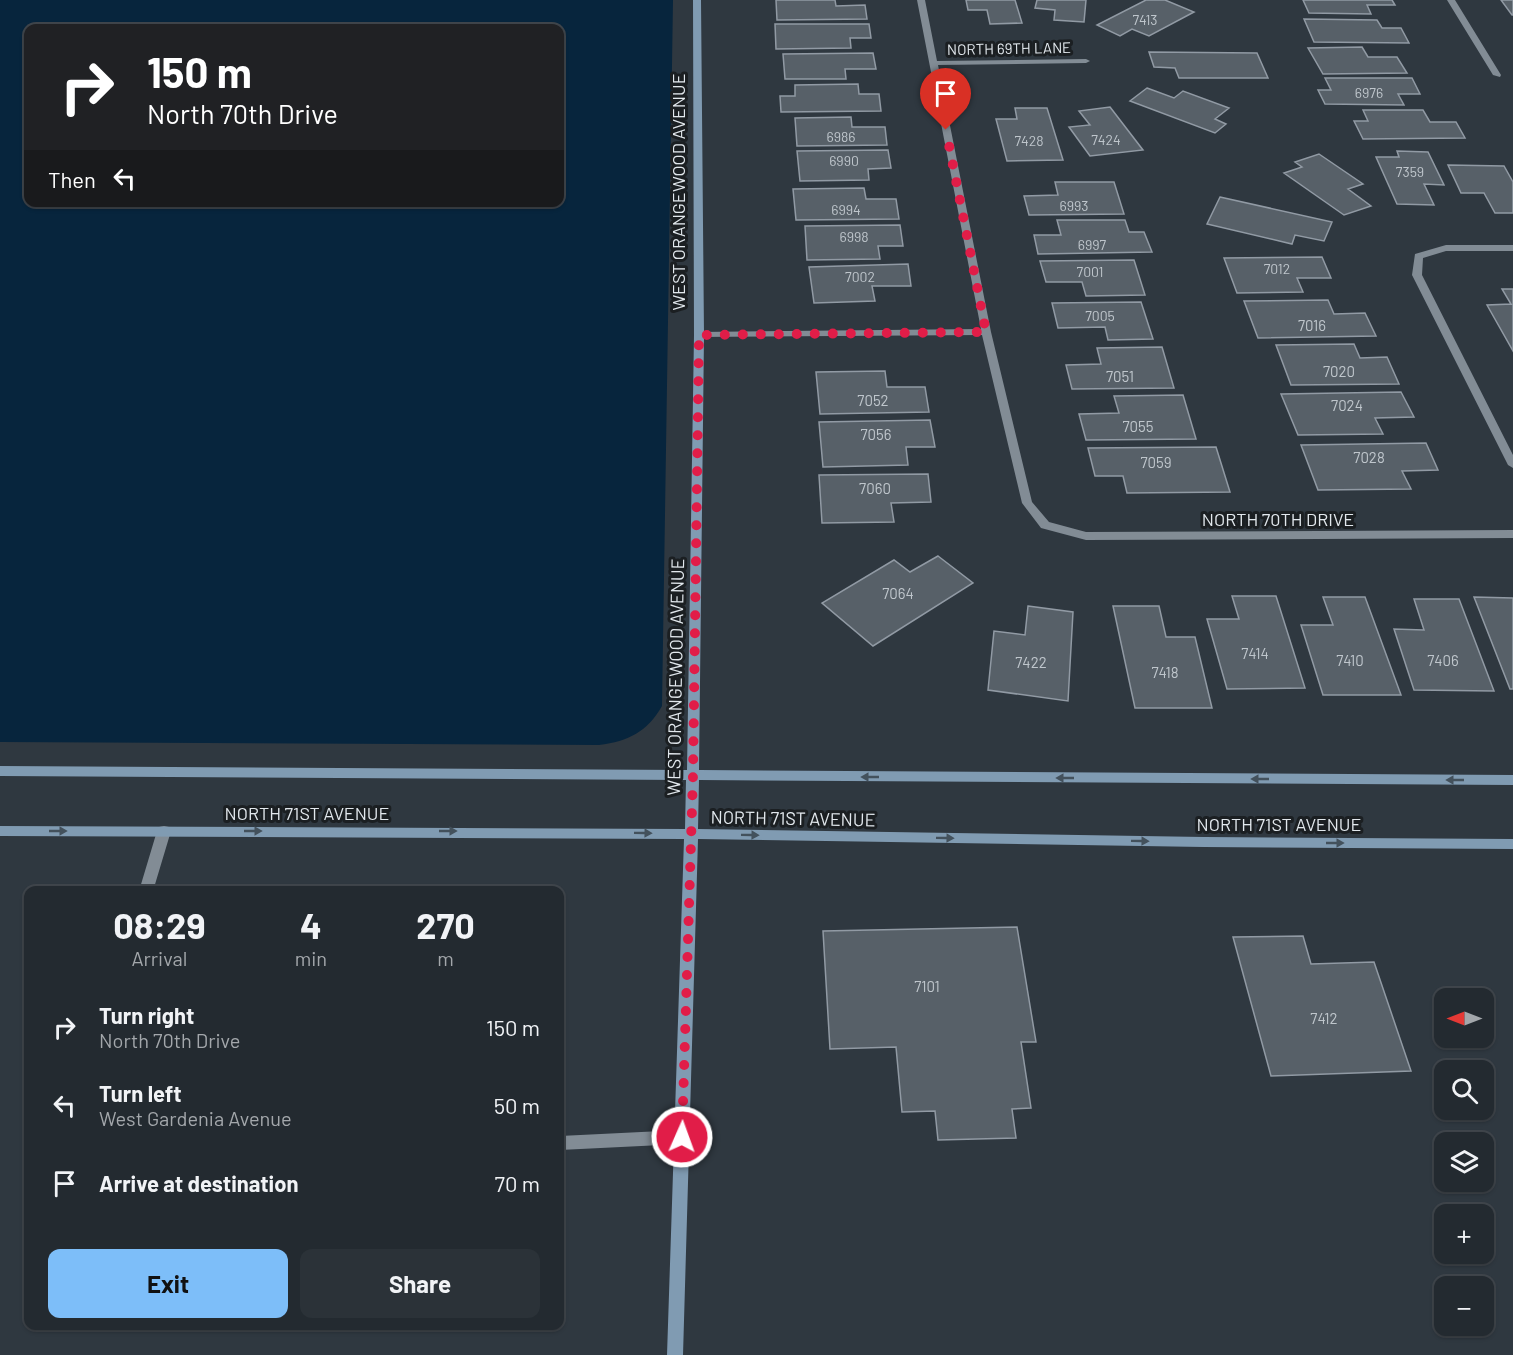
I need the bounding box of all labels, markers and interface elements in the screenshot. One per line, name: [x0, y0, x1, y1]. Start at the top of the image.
house number: 7413: [1132, 11, 1158, 28]
street label: NORTH 69TH LANE: [947, 38, 1071, 58]
text: 150 m: [147, 46, 252, 96]
icon: right: [48, 48, 126, 126]
pin: [920, 68, 971, 130]
street label: WEST ORANGEWOOD AVENUE: [667, 73, 689, 311]
icon: arrive: [929, 77, 962, 110]
house number: 6976: [1355, 84, 1383, 101]
text: North 70th Drive: [147, 97, 338, 129]
house number: 6986: [826, 128, 856, 145]
house number: 7424: [1091, 131, 1121, 148]
house number: 7428: [1014, 132, 1044, 149]
house number: 6990: [829, 152, 859, 169]
icon: left: [108, 162, 141, 195]
house number: 7359: [1396, 163, 1424, 180]
text: Then: [48, 166, 96, 192]
house number: 6993: [1059, 197, 1089, 214]
house number: 6994: [831, 201, 861, 218]
house number: 6998: [839, 228, 869, 245]
house number: 6997: [1078, 236, 1107, 253]
house number: 7012: [1264, 260, 1290, 277]
house number: 7001: [1077, 263, 1103, 280]
house number: 7002: [845, 268, 875, 285]
house number: 7005: [1085, 307, 1115, 324]
house number: 7016: [1298, 316, 1326, 334]
house number: 7020: [1323, 362, 1355, 380]
house number: 7051: [1106, 367, 1134, 385]
house number: 7052: [857, 391, 889, 409]
house number: 7024: [1331, 396, 1363, 414]
house number: 7055: [1123, 417, 1154, 435]
house number: 7056: [860, 425, 892, 443]
house number: 7028: [1353, 448, 1385, 466]
house number: 7059: [1140, 453, 1172, 471]
house number: 7060: [859, 479, 891, 497]
street label: NORTH 70TH DRIVE: [1202, 508, 1354, 530]
street label: WEST ORANGEWOOD AVENUE: [662, 558, 688, 796]
house number: 7064: [882, 584, 914, 602]
house number: 7414: [1241, 644, 1269, 662]
house number: 7410: [1336, 651, 1364, 669]
house number: 7406: [1427, 651, 1459, 669]
house number: 7422: [1015, 653, 1047, 671]
house number: 7418: [1151, 663, 1179, 681]
one-way arrow: [860, 772, 879, 782]
one-way arrow: [1055, 773, 1074, 783]
one-way arrow: [1250, 774, 1269, 784]
one-way arrow: [1445, 775, 1464, 785]
street label: NORTH 71ST AVENUE: [225, 802, 389, 824]
street label: NORTH 71ST AVENUE: [710, 806, 876, 830]
street label: NORTH 71ST AVENUE: [1197, 813, 1361, 835]
one-way arrow: [49, 826, 68, 836]
one-way arrow: [244, 826, 263, 836]
one-way arrow: [439, 826, 458, 836]
one-way arrow: [634, 829, 653, 838]
one-way arrow: [740, 830, 759, 840]
one-way arrow: [935, 833, 954, 843]
one-way arrow: [1130, 836, 1149, 846]
one-way arrow: [1325, 838, 1344, 848]
text: 08:29: [113, 903, 206, 946]
text: 4: [300, 903, 322, 946]
text: 270: [416, 903, 475, 946]
text: Arrival: [131, 946, 187, 970]
text: min: [295, 946, 327, 970]
text: m: [437, 946, 454, 970]
house number: 7101: [914, 977, 940, 995]
north arrow: [1434, 988, 1494, 1048]
map controls: [1434, 988, 1494, 1336]
text: Turn right: [99, 1002, 194, 1028]
house number: 7412: [1310, 1009, 1338, 1027]
icon: right: [48, 1011, 81, 1044]
text: 150 m: [486, 1014, 540, 1040]
text: North 70th Drive: [99, 1028, 240, 1052]
button: search: [1434, 1060, 1494, 1120]
text: Turn left: [99, 1080, 182, 1106]
icon: left: [48, 1089, 81, 1122]
text: 50 m: [494, 1092, 540, 1118]
position arrow: [650, 1105, 714, 1169]
text: West Gardenia Avenue: [99, 1106, 292, 1130]
button: layers: [1434, 1132, 1494, 1192]
icon: arrive: [48, 1167, 81, 1200]
text: Arrive at destination: [99, 1170, 298, 1196]
text: 70 m: [495, 1170, 540, 1196]
button: +: [1434, 1204, 1494, 1264]
button: Exit: [48, 1249, 288, 1318]
button: Share: [300, 1249, 540, 1318]
button: −: [1434, 1276, 1494, 1336]

